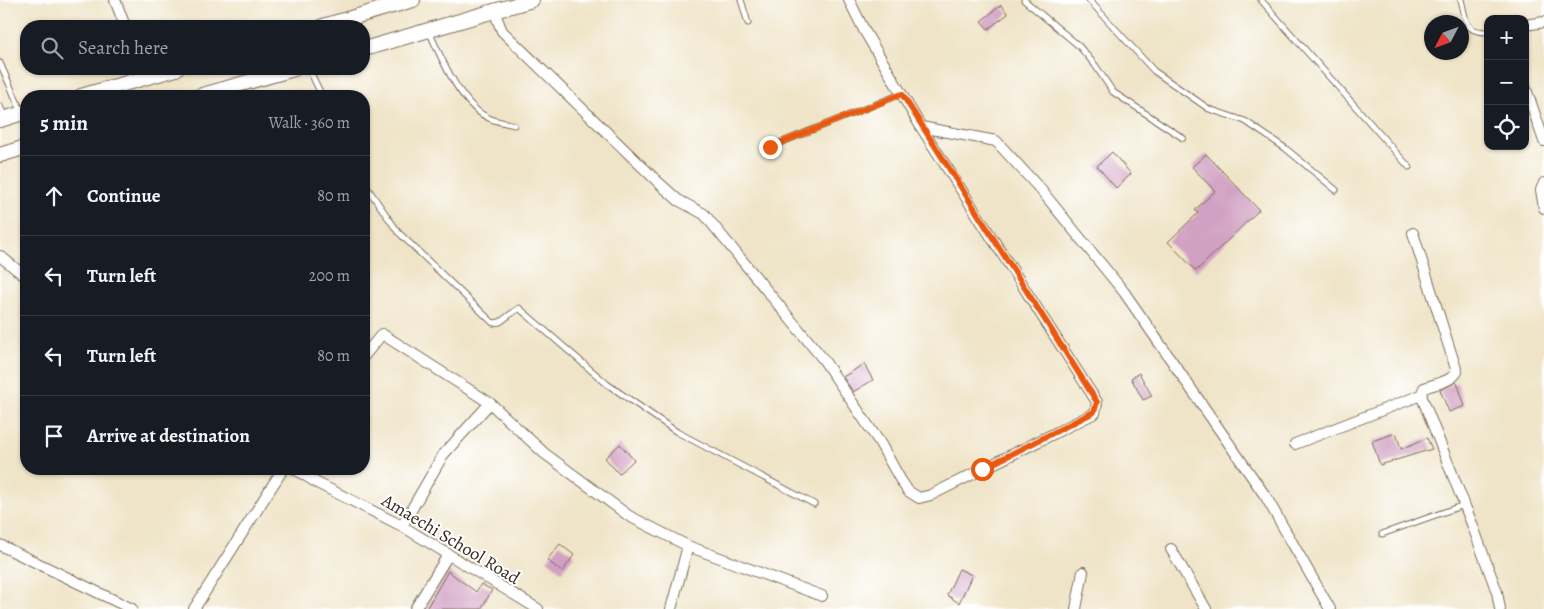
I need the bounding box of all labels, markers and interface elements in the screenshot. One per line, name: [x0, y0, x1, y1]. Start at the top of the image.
north arrow: [1424, 15, 1469, 60]
map controls: [1484, 15, 1529, 150]
button: +: [1484, 15, 1529, 60]
search box: [20, 20, 370, 75]
icon: search: [38, 34, 66, 62]
text: Search here: [78, 35, 168, 61]
button: −: [1484, 60, 1529, 105]
button: locate: [1484, 105, 1529, 150]
text: 5 min: [40, 109, 88, 137]
text: Walk · 360 m: [268, 112, 350, 134]
route end: [759, 136, 782, 159]
icon: ahead: [40, 182, 68, 210]
text: Continue: [87, 183, 161, 209]
text: 80 m: [317, 185, 350, 207]
icon: left: [40, 262, 68, 290]
text: Turn left: [87, 263, 156, 289]
text: 200 m: [309, 265, 350, 287]
icon: left: [40, 342, 68, 370]
text: Turn left: [87, 343, 156, 369]
text: 80 m: [317, 345, 350, 367]
icon: arrive: [40, 422, 68, 450]
text: Arrive at destination: [87, 423, 250, 449]
route start: [971, 458, 994, 481]
street label: Amaechi School Road: [377, 488, 525, 590]

